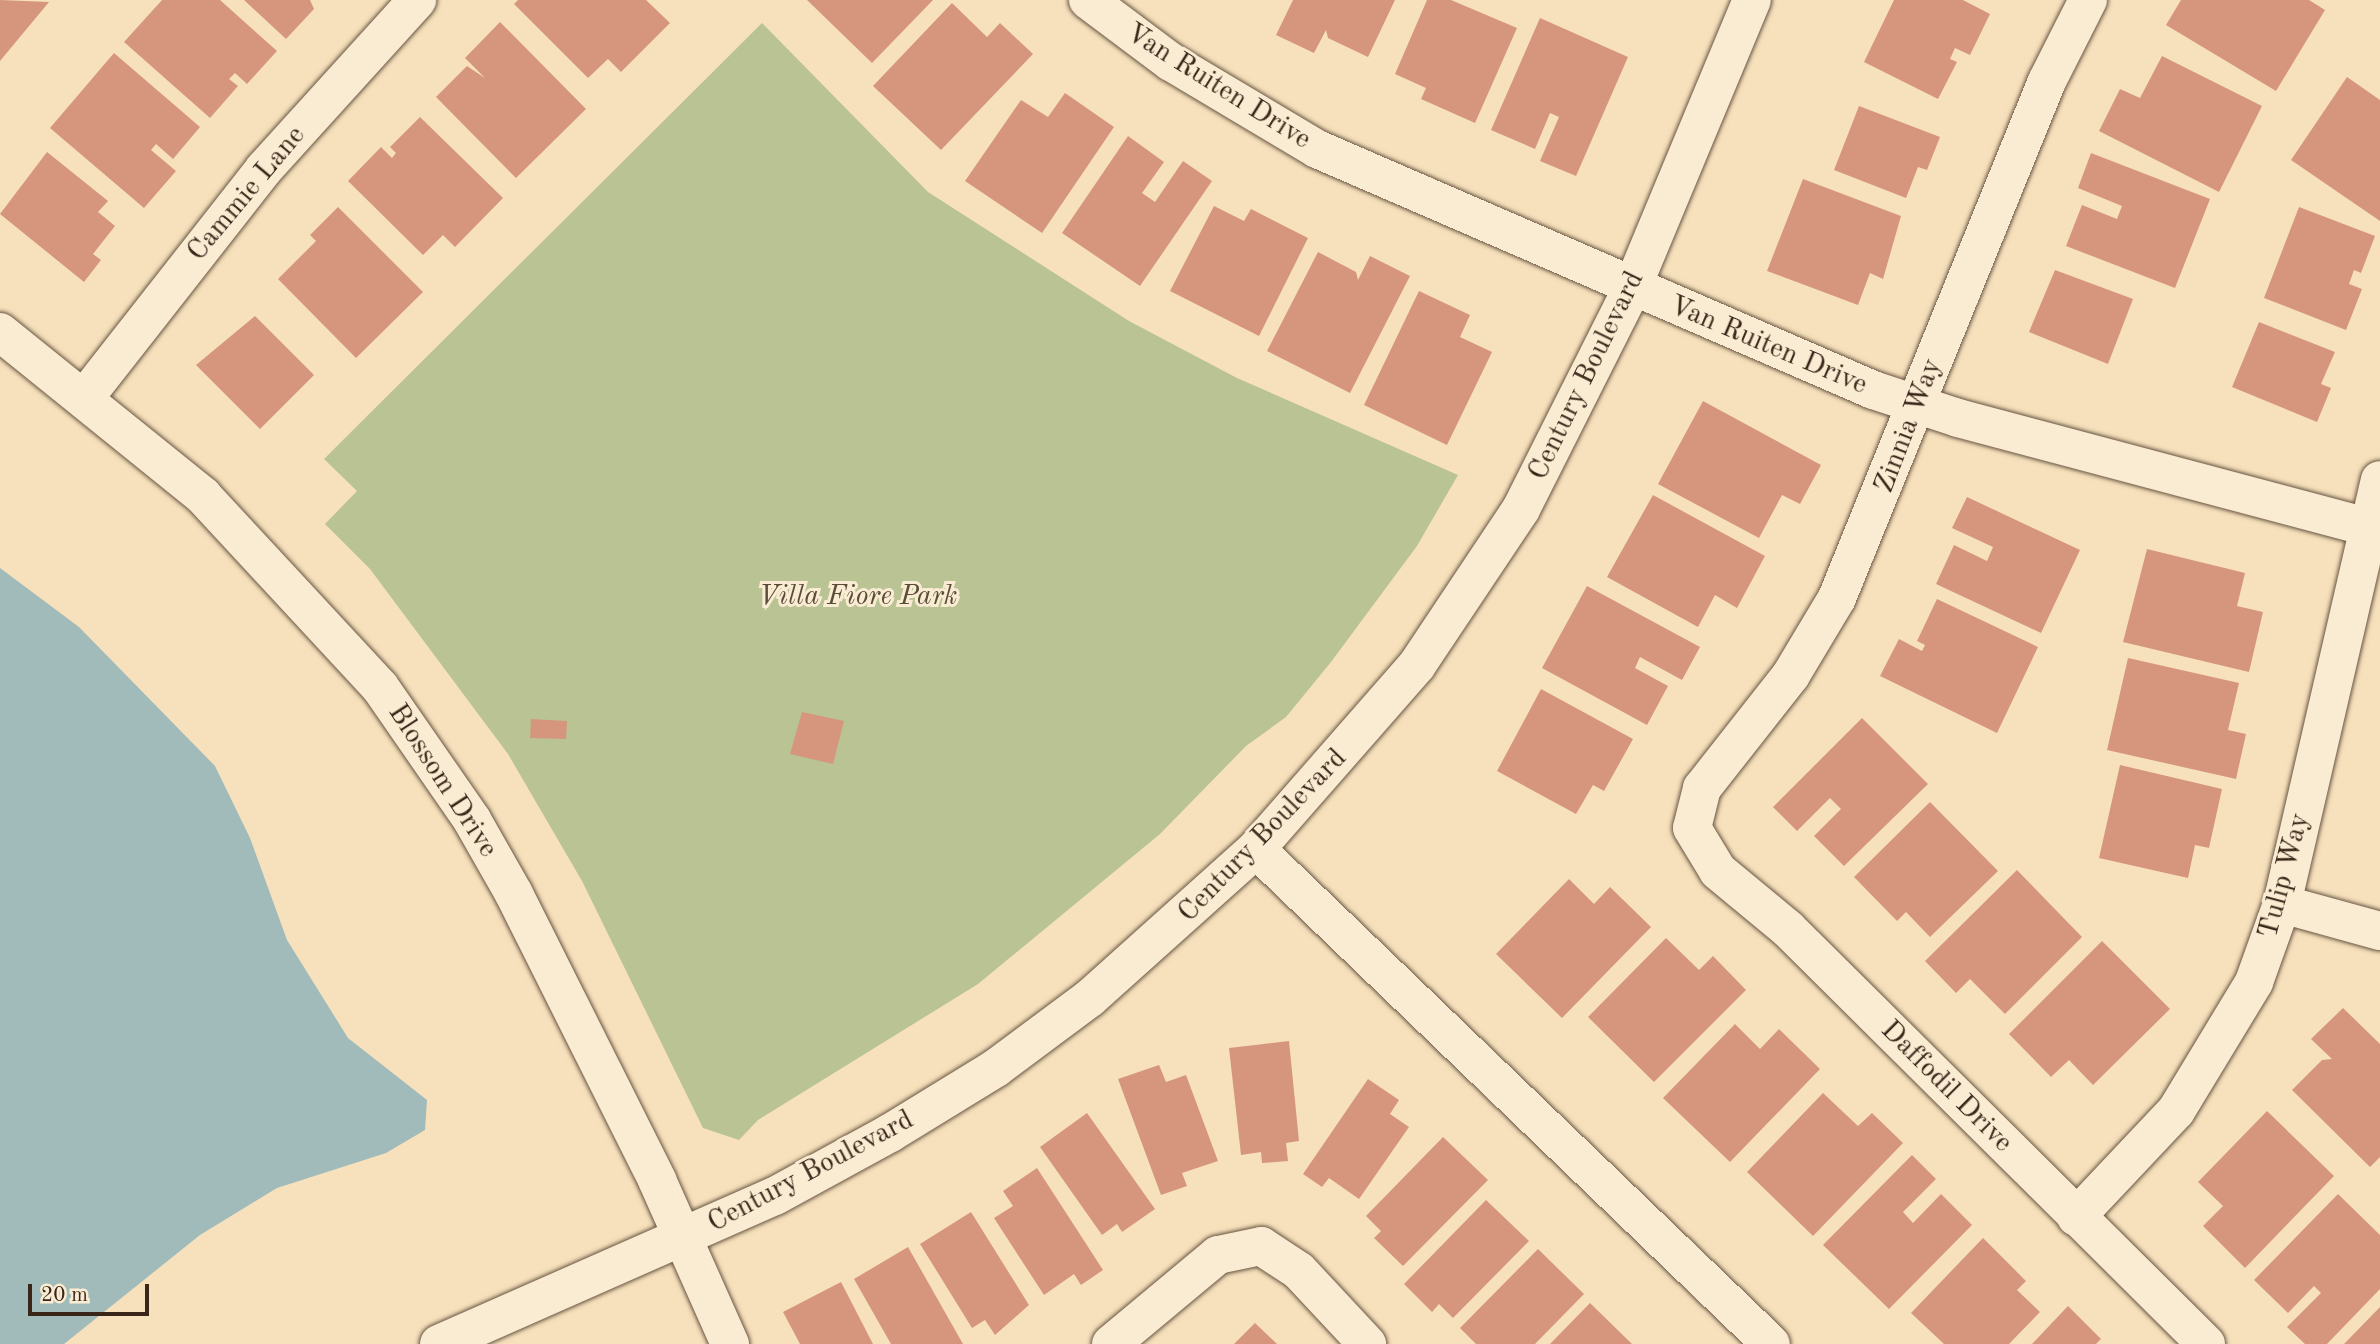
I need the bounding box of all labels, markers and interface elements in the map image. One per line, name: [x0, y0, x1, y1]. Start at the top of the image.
street label: Van Ruiten Drive: [1119, 17, 1317, 157]
street label: Cammie Lane: [181, 120, 313, 268]
street label: Century Boulevard: [1522, 266, 1652, 486]
street label: Van Ruiten Drive: [1664, 289, 1872, 403]
street label: Zinnia Way: [1868, 354, 1950, 498]
park label: Villa Fiore Park: [758, 580, 958, 614]
street label: Blossom Drive: [380, 698, 504, 864]
street label: Century Boulevard: [1172, 742, 1354, 930]
street label: Tulip Way: [2252, 810, 2318, 942]
street label: Daffodil Drive: [1873, 1014, 2019, 1160]
street label: Century Boulevard: [702, 1104, 920, 1240]
scale bar: [32, 1270, 152, 1314]
text: 20 m: [41, 1285, 88, 1306]

